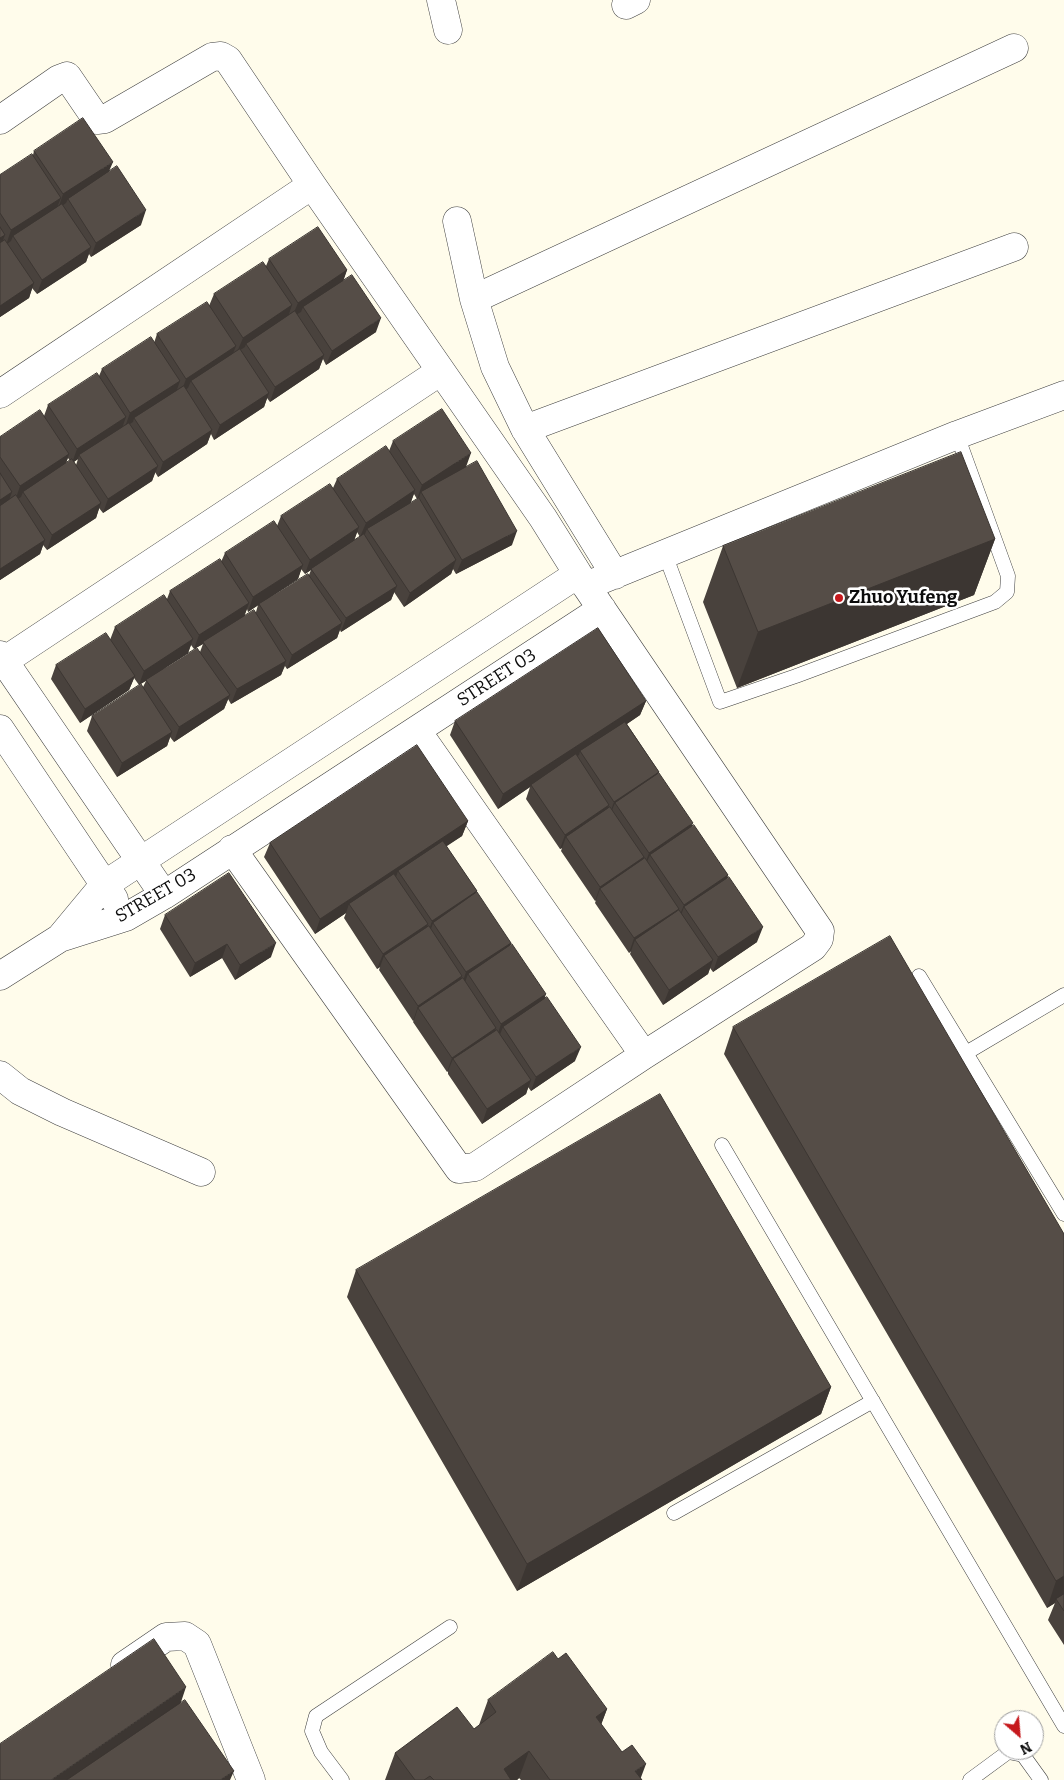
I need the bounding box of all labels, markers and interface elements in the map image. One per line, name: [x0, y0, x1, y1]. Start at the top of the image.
place label: Zhuo Yufeng: [849, 587, 957, 609]
marker: Zhuo Yufeng: [833, 592, 845, 604]
street label: STREET 03: [453, 645, 541, 711]
street label: STREET 03: [112, 864, 200, 928]
north arrow: [994, 1710, 1044, 1760]
text: N: [1017, 1738, 1034, 1758]

